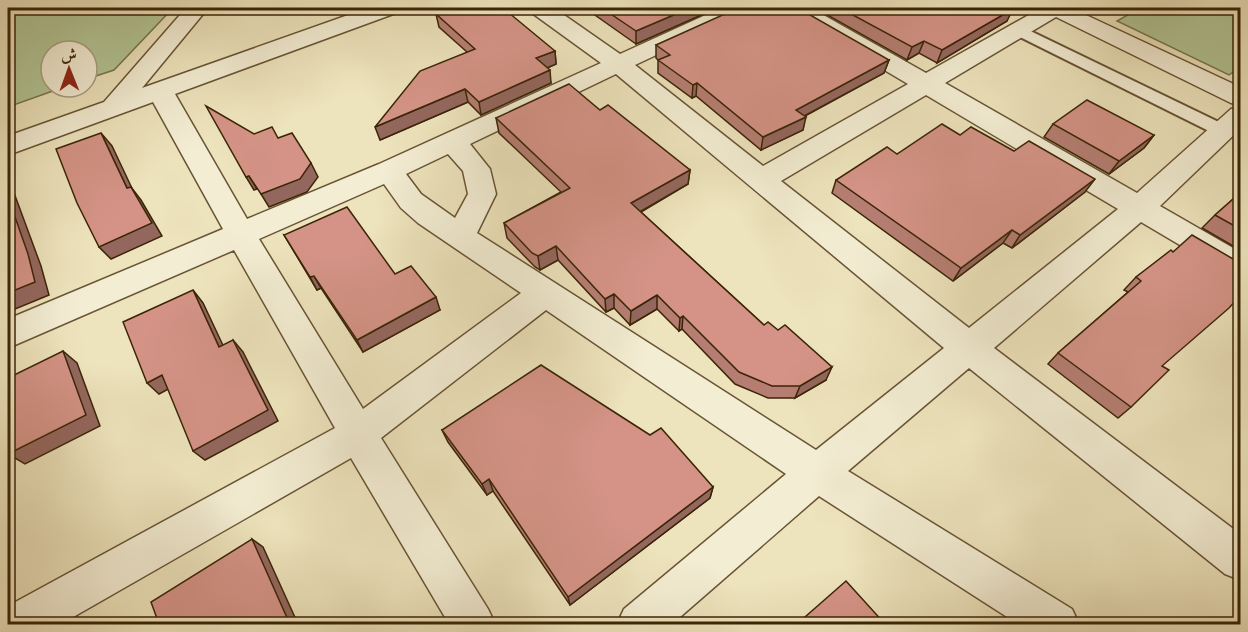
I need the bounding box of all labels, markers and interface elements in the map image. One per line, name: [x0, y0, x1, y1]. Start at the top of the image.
north arrow: [39, 39, 99, 99]
text: ش: [61, 45, 77, 65]

